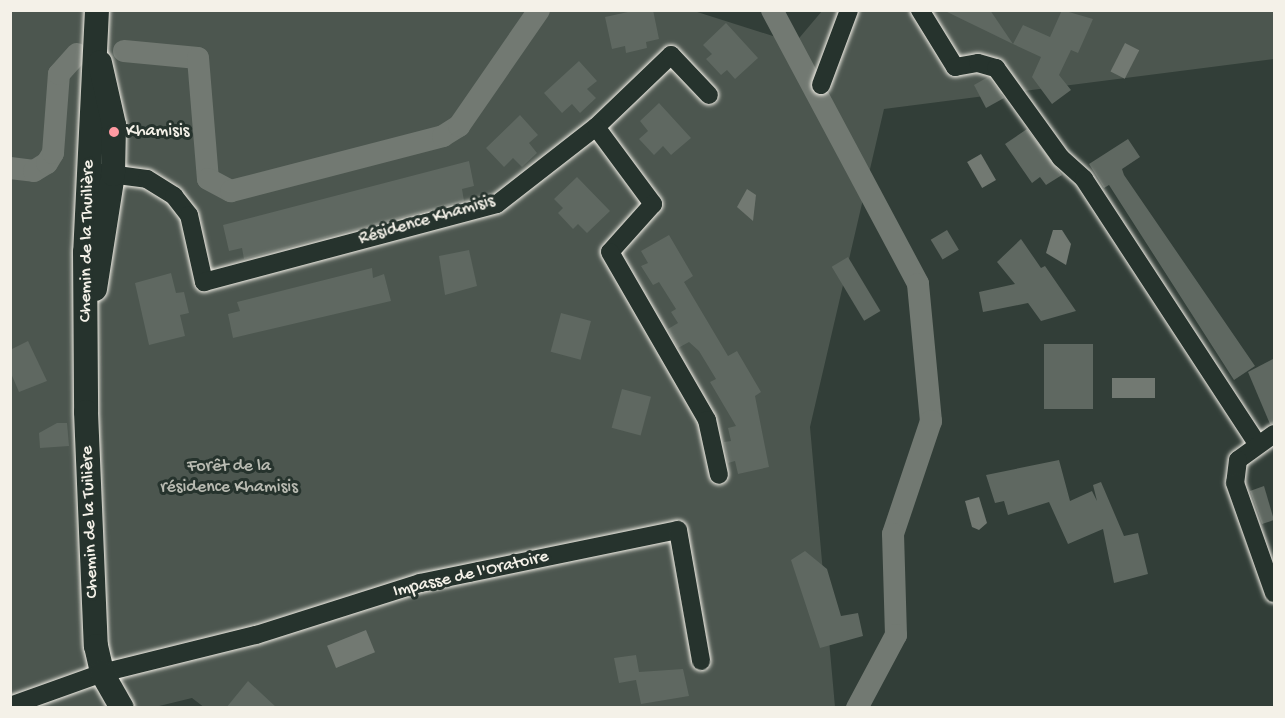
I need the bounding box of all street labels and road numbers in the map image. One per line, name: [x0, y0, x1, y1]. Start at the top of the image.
street label: Chemin de la Thuilière: [76, 160, 100, 322]
street label: Résidence Khamisis: [356, 191, 498, 251]
street label: Chemin de la Tuilière: [78, 445, 104, 599]
street label: Impasse de l'Oratoire: [391, 547, 551, 603]

